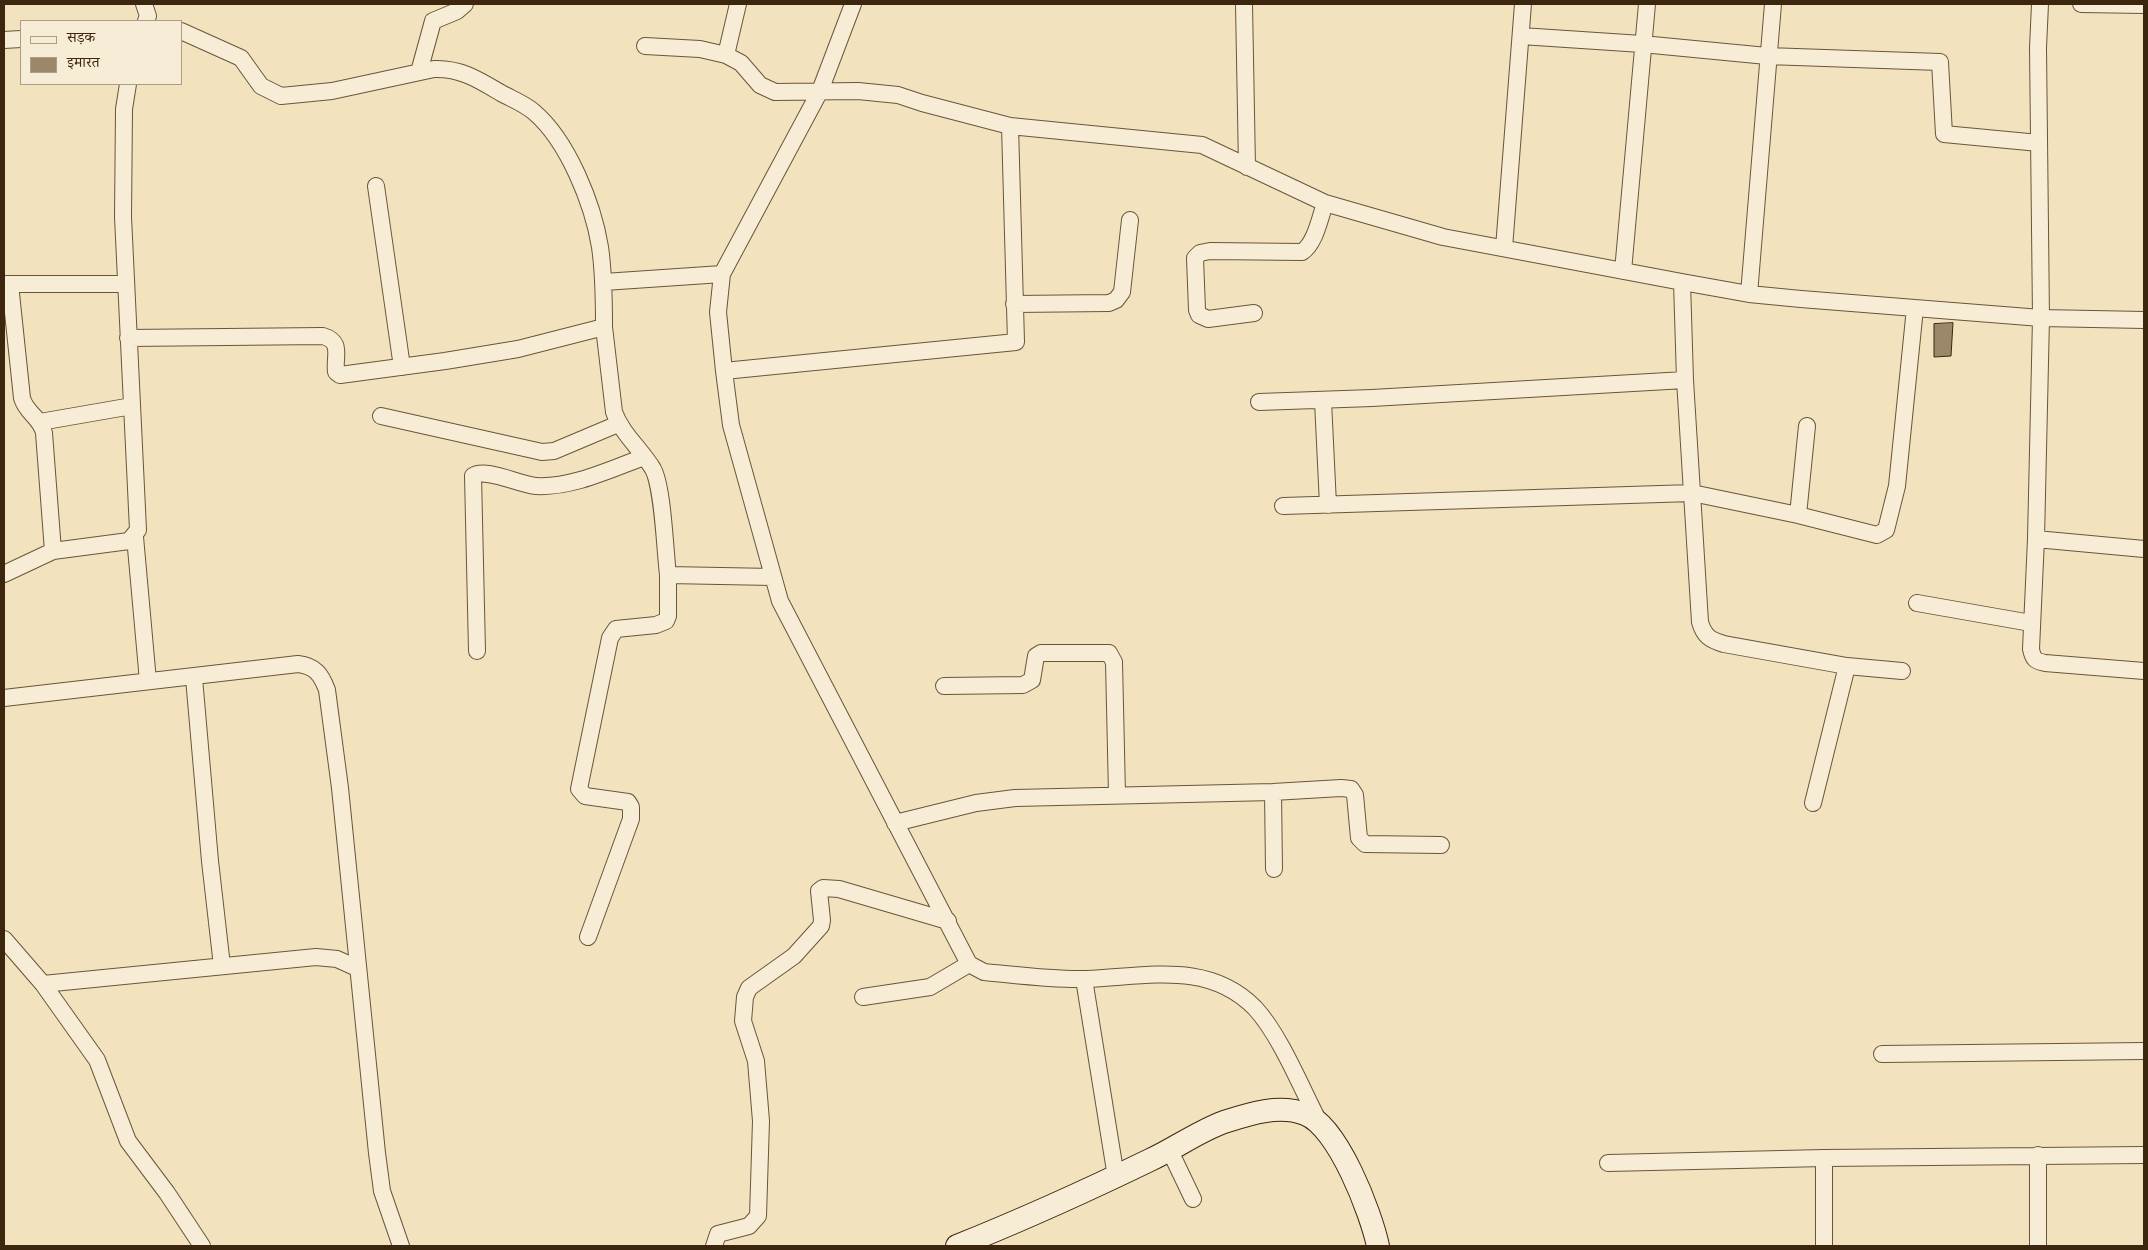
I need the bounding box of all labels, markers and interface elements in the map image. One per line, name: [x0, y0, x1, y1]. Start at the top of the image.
legend: [20, 20, 182, 85]
text: सड़क: [67, 28, 95, 47]
text: इमारत: [67, 53, 100, 72]

